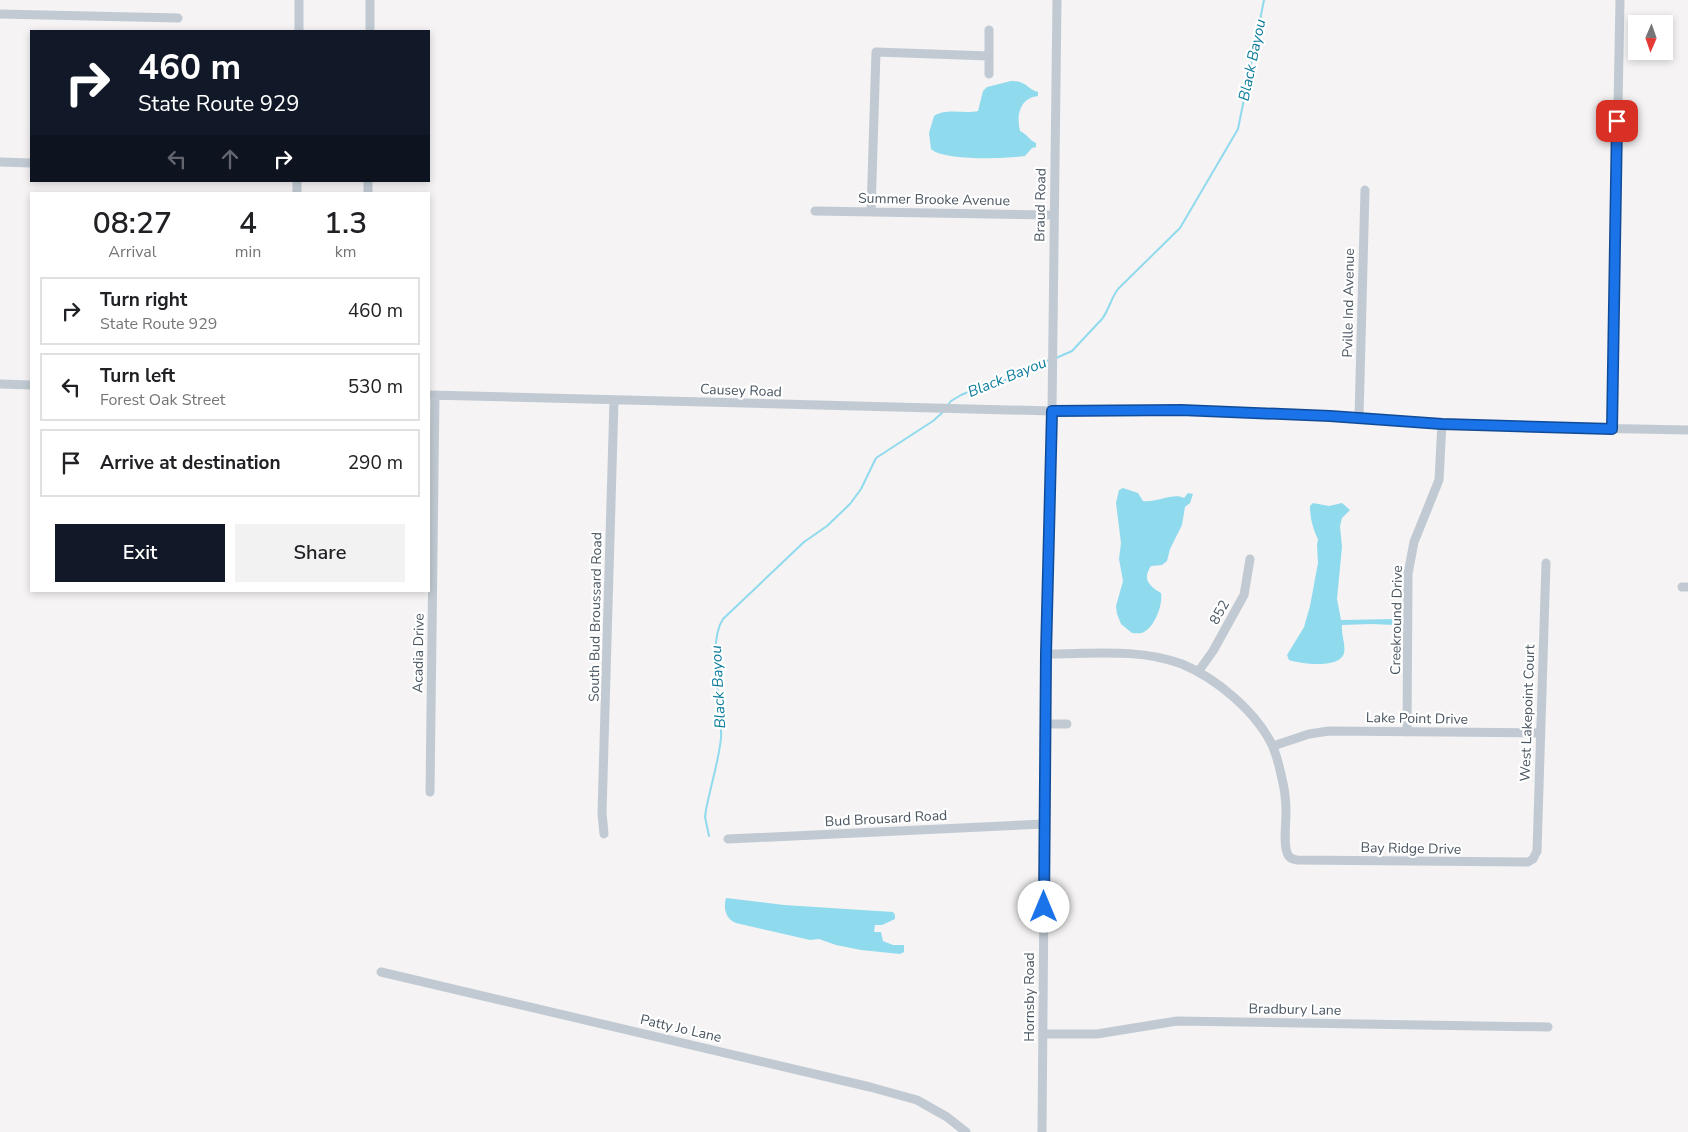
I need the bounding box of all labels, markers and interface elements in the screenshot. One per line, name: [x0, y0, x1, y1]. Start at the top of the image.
north arrow: [1628, 15, 1672, 60]
map controls: [1628, 15, 1673, 60]
water label: Black Bayou: [1234, 17, 1270, 103]
text: 460 m: [138, 44, 241, 91]
icon: right: [55, 50, 120, 115]
text: State Route 929: [138, 89, 299, 119]
pin: [1596, 100, 1638, 142]
icon: arrive: [1603, 107, 1631, 135]
icon: left: [163, 145, 191, 173]
icon: ahead: [216, 145, 244, 173]
icon: right: [269, 145, 297, 173]
street label: Braud Road: [1030, 168, 1051, 242]
street label: Summer Brooke Avenue: [858, 189, 1010, 210]
text: 08:27: [93, 203, 172, 244]
text: 4: [239, 203, 257, 244]
text: 1.3: [324, 203, 367, 244]
text: Arrival: [108, 241, 156, 263]
text: min: [235, 241, 261, 263]
text: km: [335, 241, 356, 263]
street label: Pville Ind Avenue: [1338, 248, 1359, 358]
text: Turn right: [100, 287, 187, 313]
icon: right: [57, 297, 85, 325]
text: 460 m: [348, 298, 403, 324]
text: State Route 929: [100, 313, 217, 335]
water label: Black Bayou: [965, 352, 1049, 402]
text: Turn left: [100, 363, 175, 389]
icon: left: [57, 373, 85, 401]
text: 530 m: [348, 374, 403, 400]
street label: Causey Road: [700, 380, 782, 401]
text: Forest Oak Street: [100, 389, 225, 411]
icon: arrive: [57, 449, 85, 477]
text: Arrive at destination: [100, 450, 281, 476]
text: 290 m: [348, 450, 403, 476]
button: Exit: [55, 524, 225, 582]
button: Share: [235, 524, 405, 582]
street label: South Bud Broussard Road: [585, 532, 606, 702]
street label: Creekround Drive: [1386, 565, 1407, 675]
street label: 852: [1205, 597, 1234, 628]
street label: Acadia Drive: [408, 613, 429, 693]
street label: West Lakepoint Court: [1516, 644, 1539, 782]
water label: Black Bayou: [706, 645, 730, 729]
street label: Lake Point Drive: [1366, 708, 1468, 729]
street label: Bud Brousard Road: [824, 806, 948, 831]
street label: Bay Ridge Drive: [1360, 838, 1462, 859]
position arrow: [1017, 880, 1069, 932]
street label: Hornsby Road: [1020, 952, 1039, 1042]
street label: Bradbury Lane: [1249, 999, 1341, 1020]
street label: Patty Jo Lane: [638, 1010, 723, 1047]

